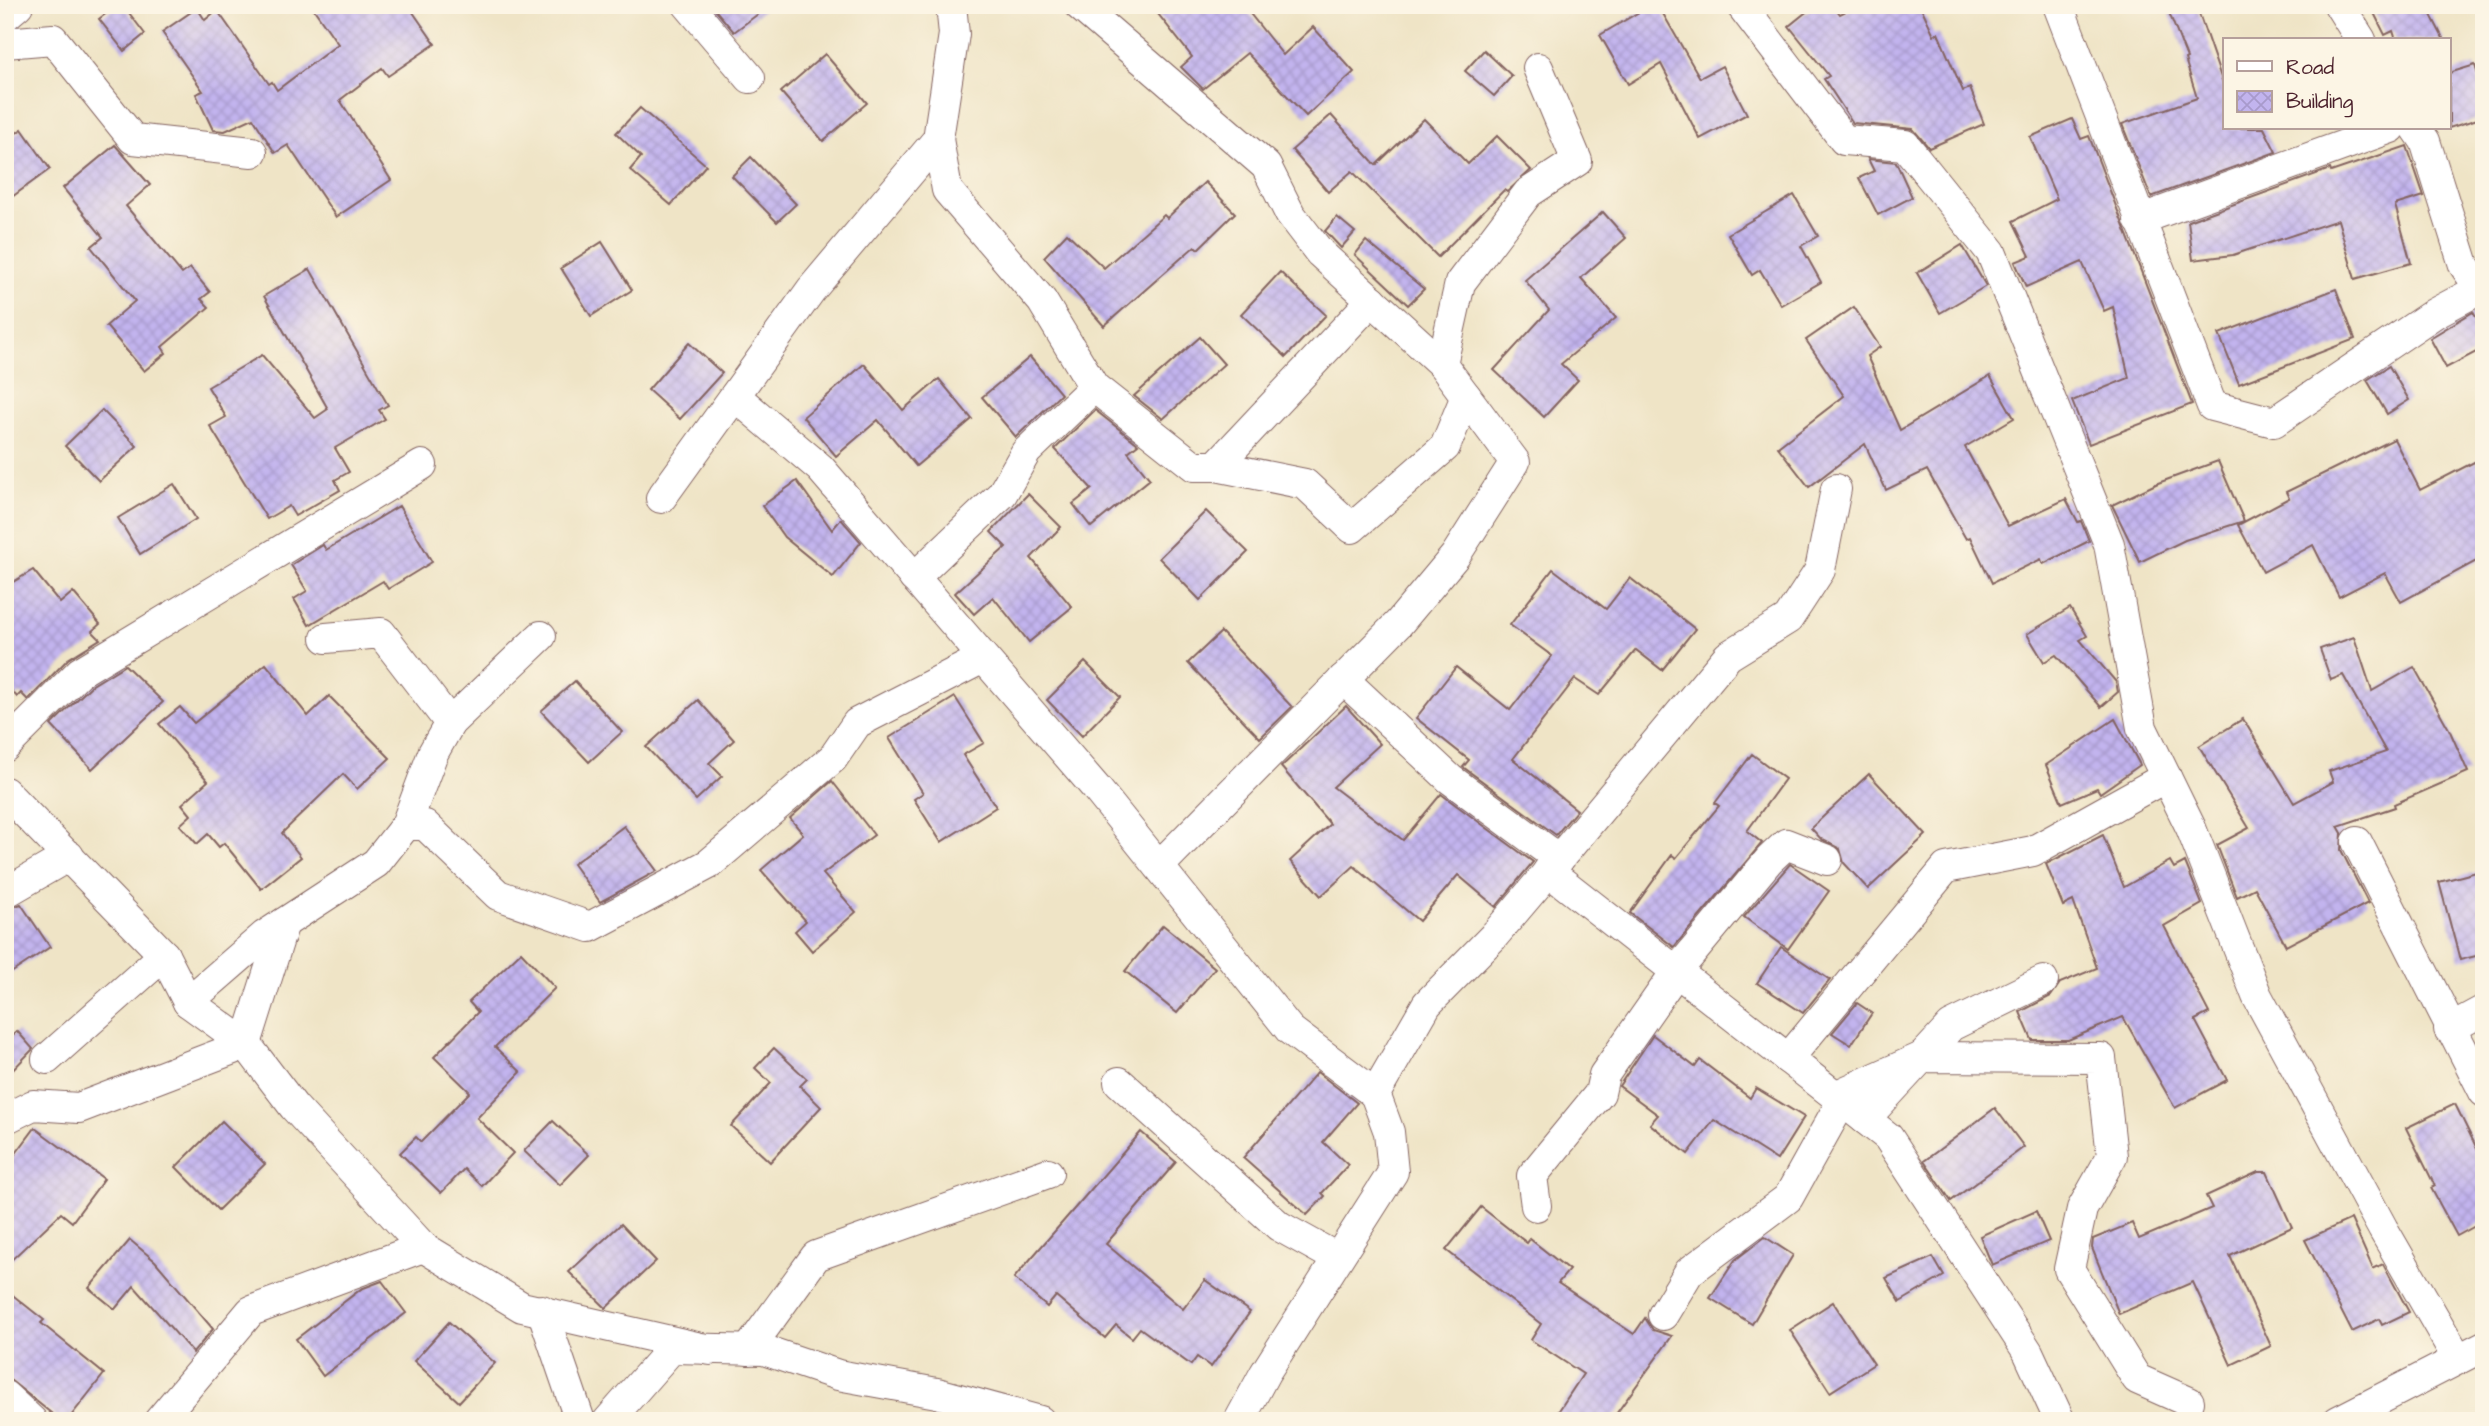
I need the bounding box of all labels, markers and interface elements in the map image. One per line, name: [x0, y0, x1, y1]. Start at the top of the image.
legend: [2223, 38, 2450, 130]
text: Road: [2286, 53, 2334, 82]
text: Building: [2286, 87, 2354, 118]

